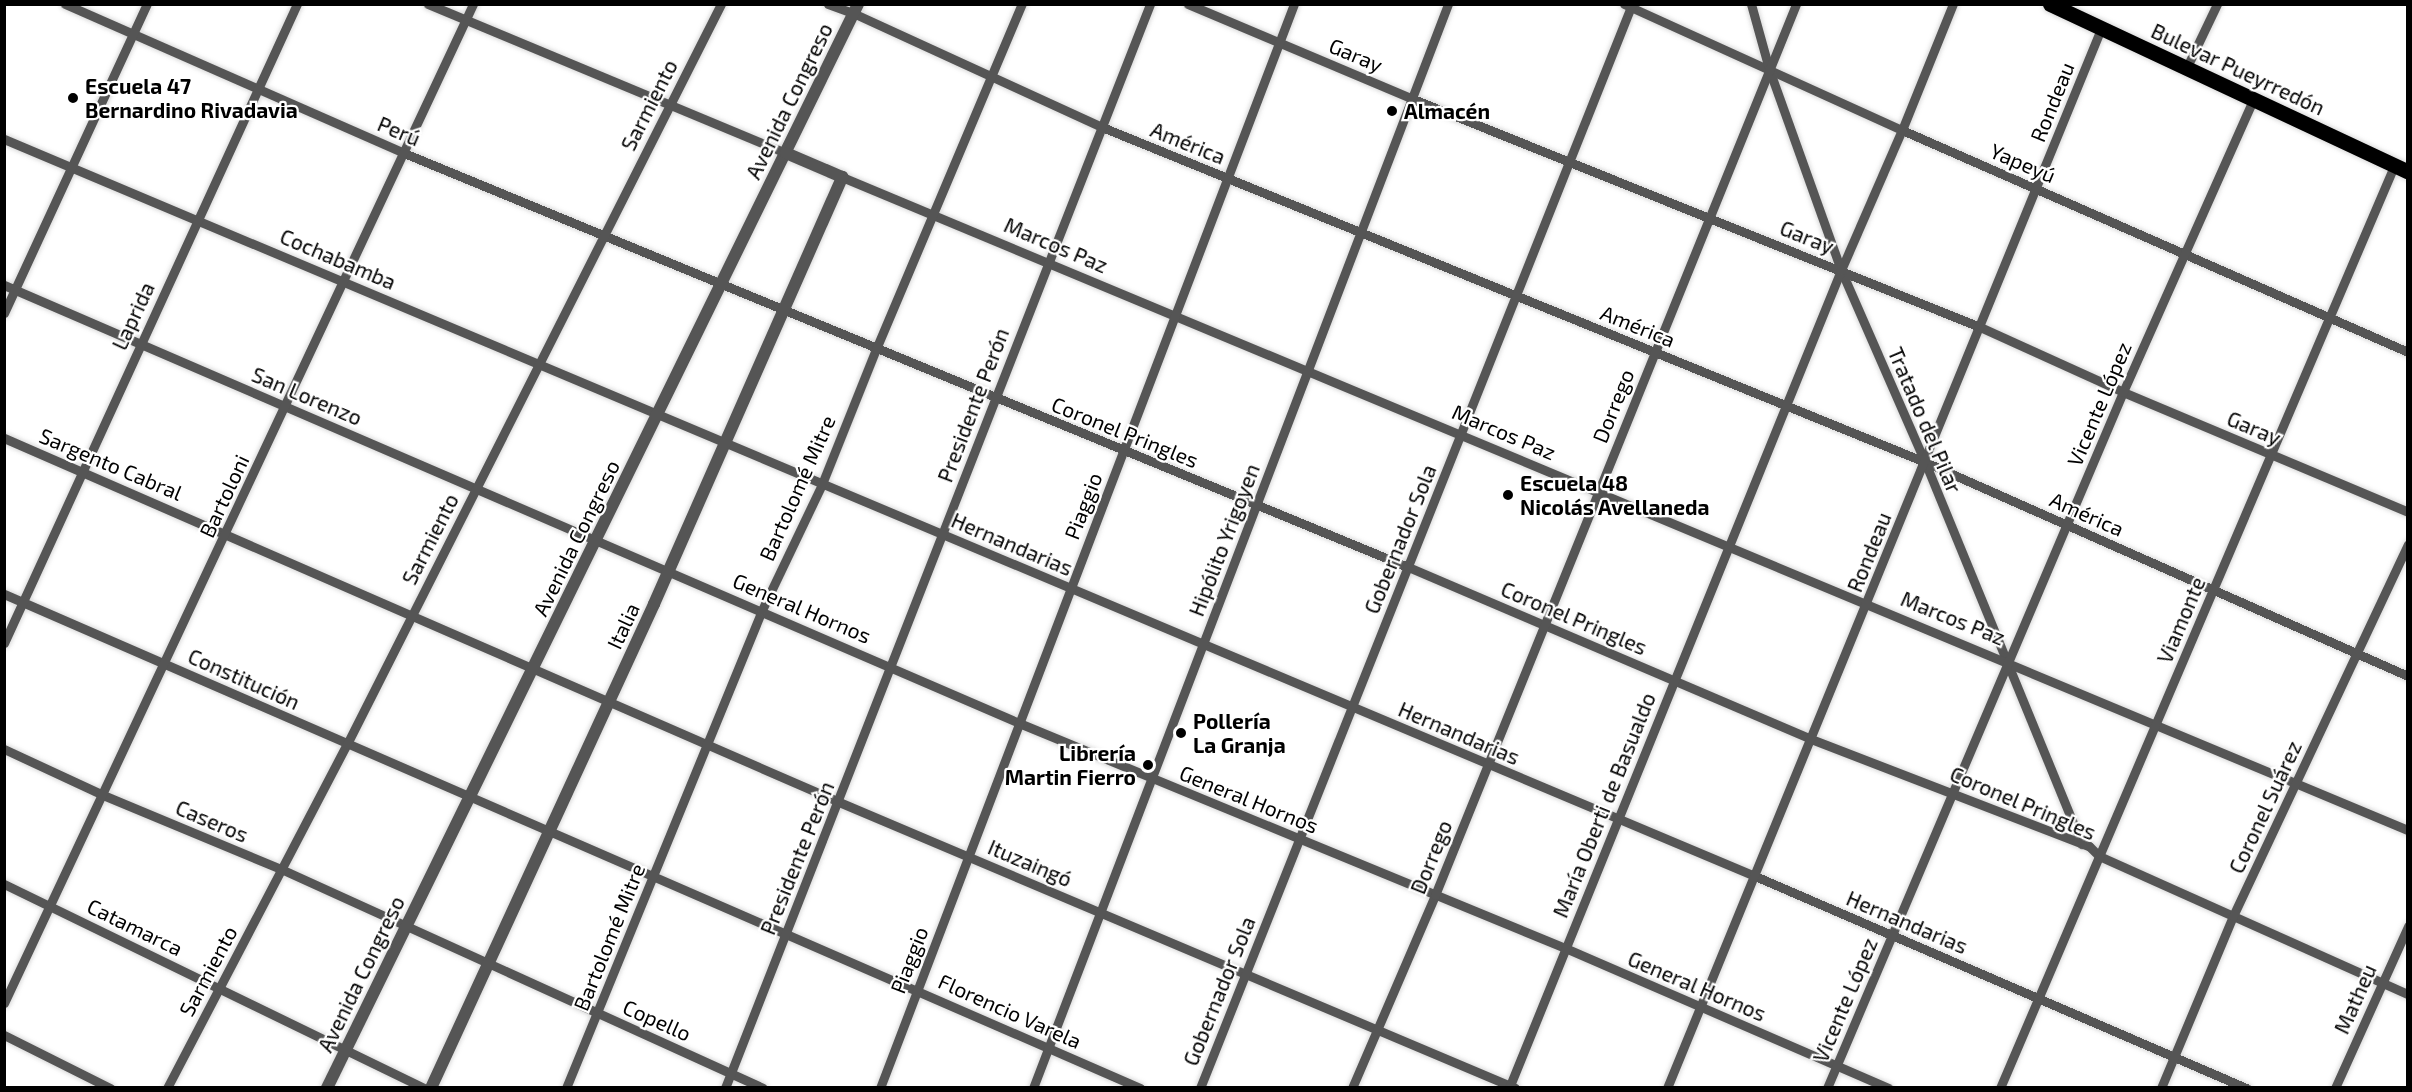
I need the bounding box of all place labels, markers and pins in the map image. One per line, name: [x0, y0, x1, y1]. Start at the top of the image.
place label: Escuela 47 Bernardino Rivadavia: [85, 73, 298, 123]
marker: Escuela 47 Bernardino Rivadavia: [66, 91, 80, 105]
place label: Almacén: [1404, 98, 1490, 124]
marker: Almacén: [1385, 104, 1399, 118]
place label: Escuela 48 Nicolás Avellaneda: [1520, 470, 1710, 520]
marker: Escuela 48 Nicolás Avellaneda: [1501, 488, 1515, 502]
place label: Pollería La Granja: [1193, 708, 1286, 758]
marker: Pollería La Granja: [1174, 726, 1188, 740]
place label: Librería Martin Fierro: [1005, 740, 1136, 790]
marker: Librería Martin Fierro: [1141, 758, 1155, 772]

